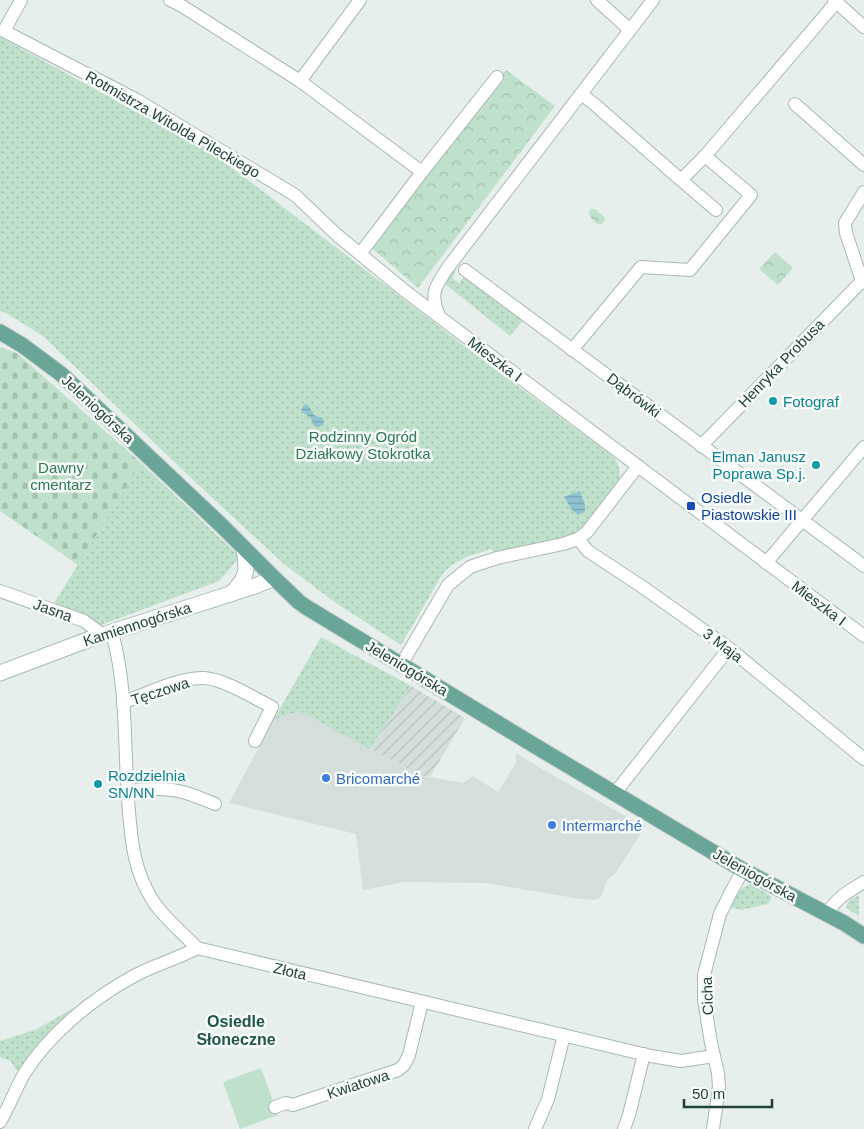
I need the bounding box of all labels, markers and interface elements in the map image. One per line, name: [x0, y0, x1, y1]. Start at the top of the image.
street label: Rotmistrza Witolda Pileckiego: [83, 67, 263, 181]
street label: Henryka Probusa: [735, 315, 828, 411]
street label: Mieszka I: [465, 333, 525, 385]
street label: Dąbrówki: [604, 369, 664, 421]
street label: Jeleniogórska: [58, 371, 138, 447]
place label: Fotograf: [783, 393, 840, 410]
marker: Fotograf: [767, 395, 779, 407]
park label: Rodzinny Ogród Działkowy Stokrotka: [295, 428, 431, 462]
place label: Elman Janusz Poprawa Sp.j.: [712, 448, 806, 482]
park label: Dawny cmentarz: [30, 459, 92, 493]
marker: Elman Janusz Poprawa Sp.j.: [810, 459, 822, 471]
place label: Osiedle Piastowskie III: [701, 489, 797, 523]
marker: Osiedle Piastowskie III: [685, 500, 697, 512]
street label: Mieszka I: [789, 577, 849, 629]
street label: Jasna: [31, 595, 75, 625]
street label: Kamiennogórska: [81, 598, 194, 649]
street label: 3 Maja: [700, 625, 747, 666]
street label: Jeleniogórska: [363, 637, 452, 699]
street label: Tęczowa: [129, 673, 192, 708]
place label: Rozdzielnia SN/NN: [108, 767, 186, 801]
place label: Bricomarché: [336, 770, 420, 787]
marker: Bricomarché: [320, 772, 332, 784]
marker: Rozdzielnia SN/NN: [92, 778, 104, 790]
place label: Intermarché: [562, 817, 642, 834]
marker: Intermarché: [546, 819, 558, 831]
street label: Jeleniogórska: [710, 845, 800, 905]
street label: Złota: [272, 959, 309, 983]
street label: Cicha: [698, 976, 716, 1015]
district label: Osiedle Słoneczne: [196, 1013, 276, 1048]
street label: Kwiatowa: [325, 1066, 392, 1102]
scale bar: [684, 1076, 772, 1108]
text: 50 m: [692, 1085, 725, 1102]

